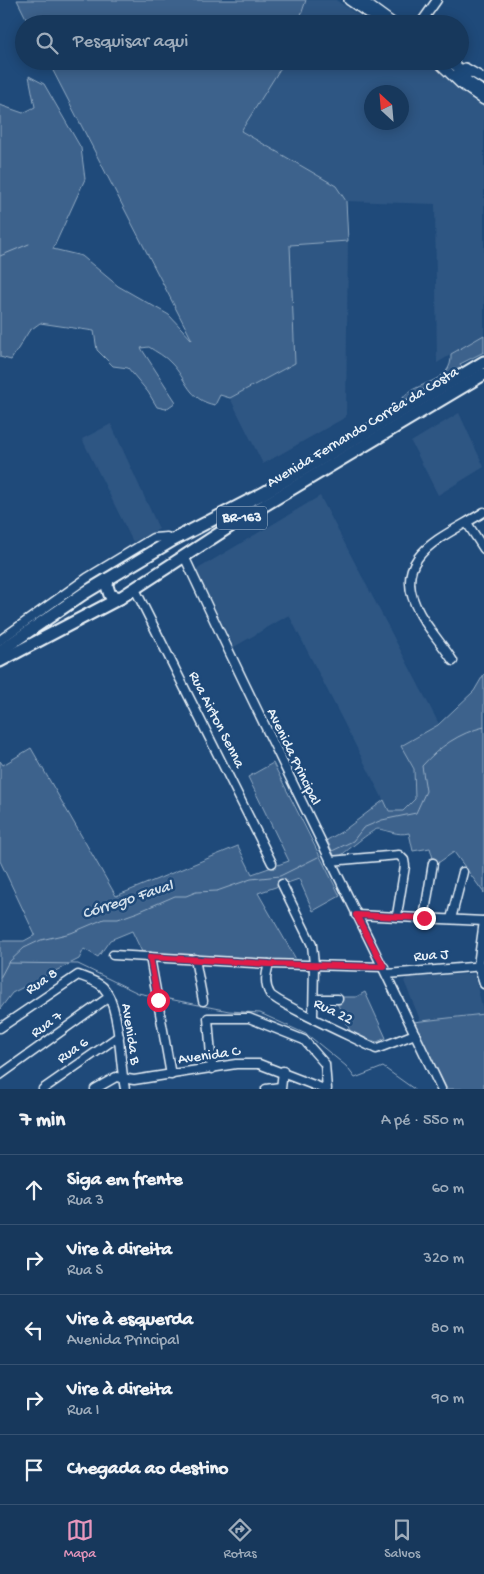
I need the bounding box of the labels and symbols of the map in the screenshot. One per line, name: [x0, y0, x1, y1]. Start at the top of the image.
north arrow: [364, 85, 409, 130]
street label: Avenida Fernando Corrêa da Costa: [264, 363, 463, 492]
road number: BR-163: [217, 506, 267, 530]
street label: Rua Airton Senna: [184, 669, 248, 772]
street label: Avenida Principal: [262, 706, 324, 808]
water label: Córrego Faval: [80, 877, 177, 925]
route end: [413, 907, 436, 930]
street label: Rua J: [413, 945, 450, 966]
street label: Rua 8: [22, 965, 62, 999]
route start: [147, 989, 170, 1012]
street label: Rua 22: [310, 995, 356, 1029]
street label: Avenida B: [116, 1002, 144, 1066]
street label: Rua 7: [28, 1007, 67, 1042]
street label: Rua 6: [54, 1034, 93, 1068]
street label: Avenida C: [177, 1043, 242, 1069]

